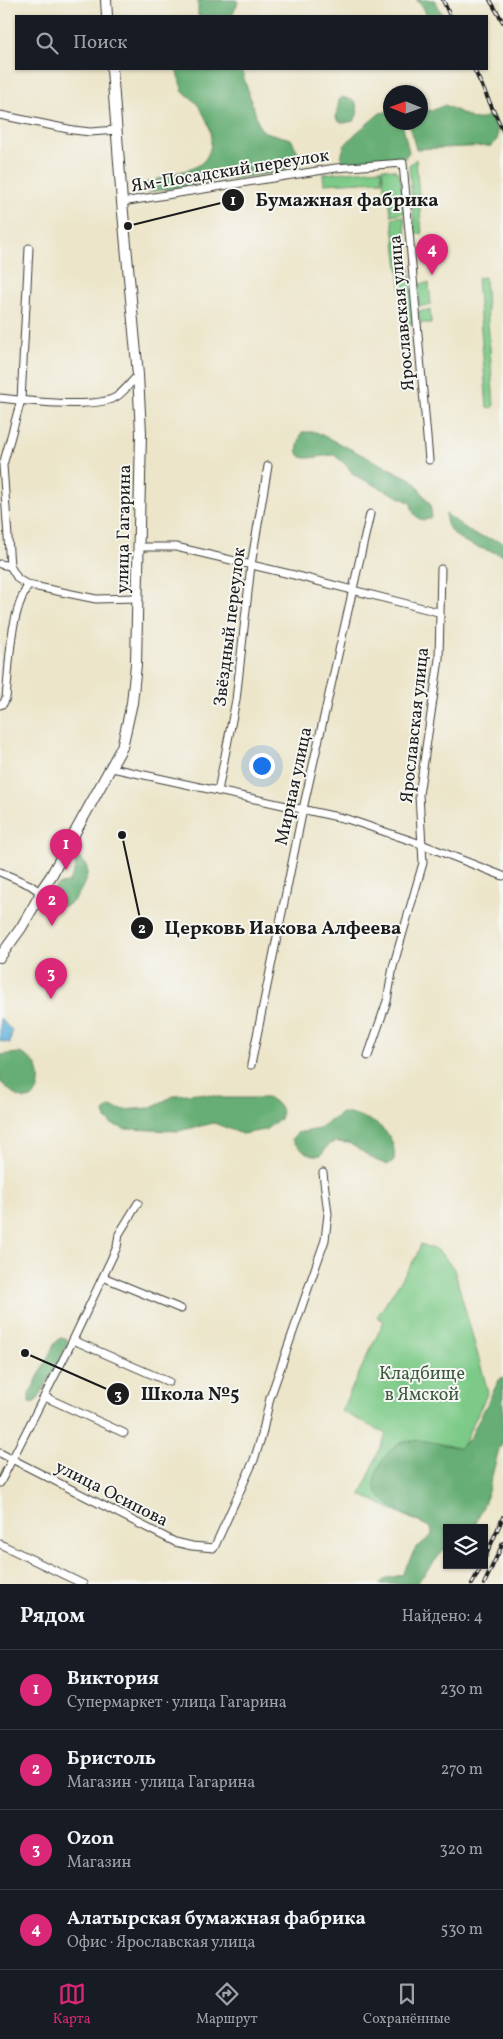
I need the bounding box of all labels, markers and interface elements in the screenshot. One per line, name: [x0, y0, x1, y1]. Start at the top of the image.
search box: [15, 15, 488, 70]
icon: search: [33, 29, 61, 57]
text: Поиск: [73, 30, 127, 56]
north arrow: [383, 85, 428, 130]
street label: Ям-Посадский переулок: [129, 143, 331, 199]
callout: Бумажная фабрика: [221, 183, 449, 217]
text: Бумажная фабрика: [255, 188, 439, 214]
text: 1: [230, 191, 236, 212]
street label: Ярославская улица: [383, 234, 422, 392]
pin: 4: [416, 234, 448, 275]
street label: улица Гагарина: [111, 464, 138, 594]
street label: Звёздный переулок: [208, 546, 253, 708]
street label: Ярославская улица: [395, 646, 436, 804]
street label: Мирная улица: [270, 725, 319, 848]
your location: [249, 753, 275, 779]
pin: 1: [50, 829, 82, 870]
pin: 2: [36, 885, 68, 926]
callout: Церковь Иакова Алфеева: [129, 911, 411, 945]
text: Церковь Иакова Алфеева: [165, 916, 401, 942]
text: 2: [138, 919, 146, 940]
pin: 3: [35, 958, 67, 999]
park label: Кладбище в Ямской: [379, 1362, 465, 1408]
callout: Школа №5: [105, 1377, 249, 1411]
text: Школа №5: [141, 1382, 239, 1408]
text: 3: [114, 1385, 122, 1406]
street label: улица Осипова: [50, 1455, 172, 1534]
map controls: [443, 1524, 488, 1569]
button: layers: [443, 1524, 488, 1569]
text: Рядом: [20, 1602, 85, 1631]
text: Найдено: 4: [402, 1606, 483, 1628]
text: Виктория: [67, 1666, 159, 1692]
text: 1: [33, 1679, 39, 1701]
text: 230 m: [440, 1679, 483, 1701]
text: Супермаркет · улица Гагарина: [67, 1692, 287, 1714]
text: Бристоль: [67, 1746, 156, 1772]
text: 2: [32, 1759, 40, 1781]
text: 270 m: [441, 1759, 483, 1781]
text: Магазин · улица Гагарина: [67, 1772, 255, 1794]
text: Ozon: [67, 1826, 114, 1852]
text: 3: [32, 1839, 40, 1861]
text: 320 m: [439, 1839, 483, 1861]
text: Магазин: [67, 1852, 131, 1874]
text: Алатырская бумажная фабрика: [67, 1906, 366, 1932]
text: 4: [31, 1919, 41, 1941]
text: 530 m: [440, 1919, 483, 1941]
text: Офис · Ярославская улица: [67, 1932, 256, 1954]
tab: Карта: [53, 1980, 91, 2029]
tab: Маршрут: [196, 1980, 258, 2029]
tab: Сохранённые: [363, 1980, 450, 2029]

